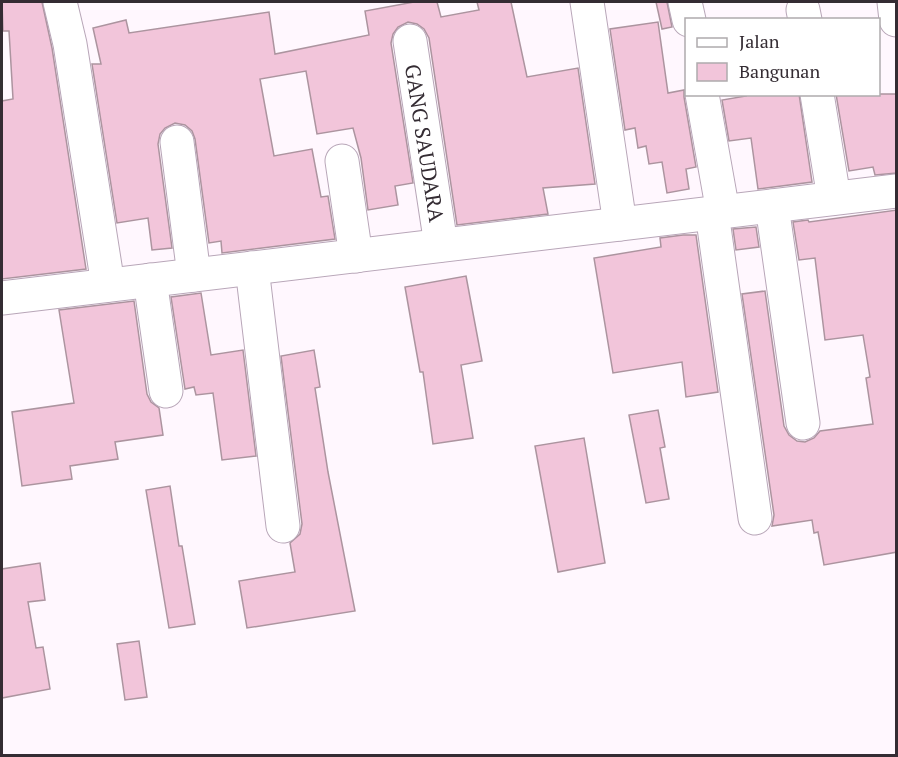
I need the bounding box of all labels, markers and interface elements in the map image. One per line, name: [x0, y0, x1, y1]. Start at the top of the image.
legend: [685, 18, 880, 96]
text: Jalan: [739, 29, 780, 53]
text: Bangunan: [739, 59, 820, 83]
street label: GANG SAUDARA: [399, 62, 451, 224]

